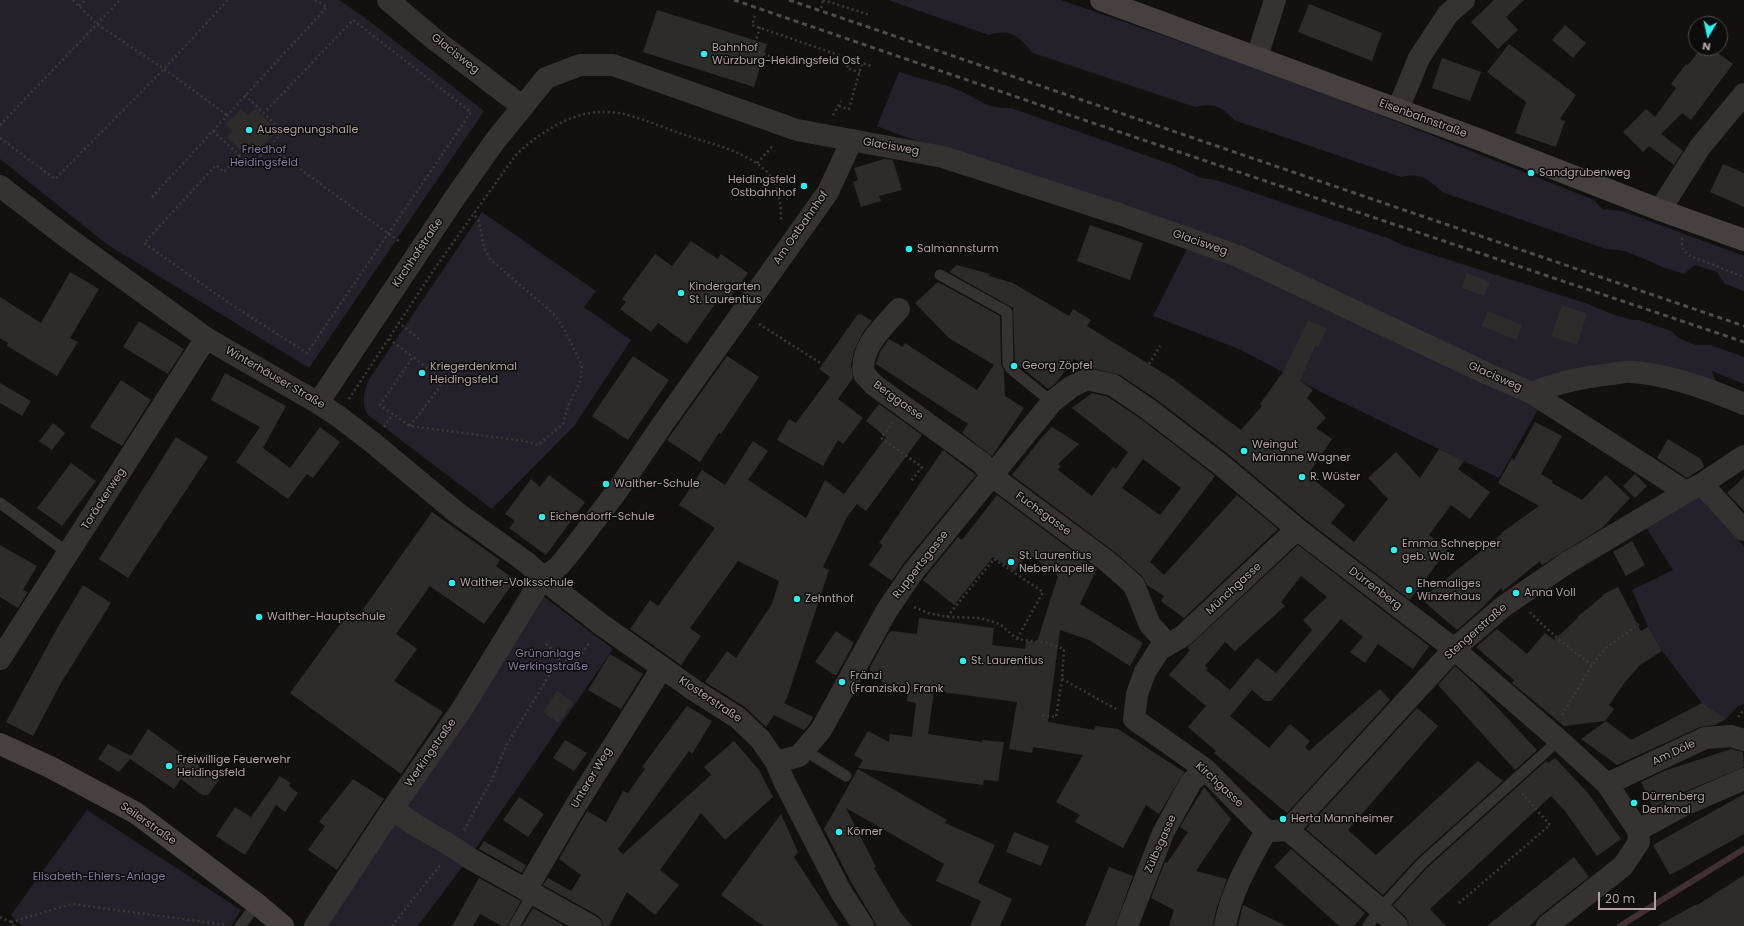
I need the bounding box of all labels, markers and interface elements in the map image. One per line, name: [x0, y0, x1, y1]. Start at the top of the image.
north arrow: [1688, 16, 1728, 56]
street label: Glacisweg: [428, 31, 482, 77]
text: N: [1701, 38, 1712, 55]
place label: Bahnhof Würzburg-Heidingsfeld Ost: [712, 41, 860, 67]
marker: Bahnhof Würzburg-Heidingsfeld Ost: [699, 49, 709, 59]
street label: Eisenbahnstraße: [1377, 97, 1469, 141]
place label: Aussegnungshalle: [257, 123, 358, 137]
marker: Aussegnungshalle: [244, 125, 254, 135]
street label: Glacisweg: [862, 136, 920, 158]
park label: Friedhof Heidingsfeld: [230, 143, 298, 169]
place label: Sandgrubenweg: [1539, 166, 1631, 180]
marker: Sandgrubenweg: [1526, 168, 1536, 178]
place label: Heidingsfeld Ostbahnhof: [728, 173, 796, 199]
marker: Heidingsfeld Ostbahnhof: [799, 181, 809, 191]
street label: Am Ostbahnhof: [771, 189, 831, 267]
street label: Kirchhofstraße: [390, 216, 446, 290]
street label: Glacisweg: [1171, 227, 1229, 259]
place label: Salmannsturm: [917, 242, 999, 256]
marker: Salmannsturm: [904, 244, 914, 254]
place label: Kindergarten St. Laurentius: [689, 280, 761, 306]
marker: Kindergarten St. Laurentius: [676, 288, 686, 298]
street label: Winterhäuser Straße: [223, 344, 327, 412]
place label: Georg Zöpfel: [1022, 359, 1092, 373]
street label: Glacisweg: [1466, 359, 1524, 395]
place label: Kriegerdenkmal Heidingsfeld: [430, 360, 517, 386]
marker: Georg Zöpfel: [1009, 361, 1019, 371]
marker: Kriegerdenkmal Heidingsfeld: [417, 368, 427, 378]
street label: Berggasse: [871, 379, 925, 423]
place label: Weingut Marianne Wagner: [1252, 438, 1351, 464]
marker: Weingut Marianne Wagner: [1239, 446, 1249, 456]
street label: Toräckerweg: [79, 466, 129, 532]
place label: R. Wüster: [1310, 470, 1360, 484]
marker: R. Wüster: [1297, 472, 1307, 482]
place label: Walther-Schule: [614, 477, 700, 491]
marker: Walther-Schule: [601, 479, 611, 489]
street label: Fuchsgasse: [1013, 489, 1073, 539]
place label: Eichendorff-Schule: [550, 510, 655, 524]
marker: Eichendorff-Schule: [537, 512, 547, 522]
street label: Ruppertsgasse: [890, 528, 952, 602]
place label: Emma Schnepper geb. Wolz: [1402, 537, 1501, 563]
marker: Emma Schnepper geb. Wolz: [1389, 545, 1399, 555]
place label: St. Laurentius Nebenkapelle: [1019, 549, 1094, 575]
marker: St. Laurentius Nebenkapelle: [1006, 557, 1016, 567]
street label: Münchgasse: [1204, 560, 1264, 618]
street label: Dürrenberg: [1346, 565, 1404, 613]
place label: Walther-Volksschule: [460, 576, 574, 590]
place label: Ehemaliges Winzerhaus: [1417, 577, 1481, 603]
marker: Walther-Volksschule: [447, 578, 457, 588]
marker: Ehemaliges Winzerhaus: [1404, 585, 1414, 595]
place label: Anna Voll: [1524, 586, 1576, 600]
marker: Anna Voll: [1511, 588, 1521, 598]
place label: Zehnthof: [805, 592, 854, 606]
marker: Zehnthof: [792, 594, 802, 604]
street label: Stengerstraße: [1442, 601, 1510, 663]
place label: Walther-Hauptschule: [267, 610, 385, 624]
marker: Walther-Hauptschule: [254, 612, 264, 622]
park label: Grünanlage Werkingstraße: [508, 647, 588, 673]
place label: St. Laurentius: [971, 654, 1043, 668]
marker: St. Laurentius: [958, 656, 968, 666]
place label: Fränzi (Franziska) Frank: [850, 669, 943, 695]
street label: Klosterstraße: [676, 674, 744, 726]
marker: Fränzi (Franziska) Frank: [837, 677, 847, 687]
street label: Werkingstraße: [403, 716, 459, 790]
street label: Am Döle: [1650, 737, 1698, 769]
street label: Unterer Weg: [569, 745, 615, 811]
place label: Freiwillige Feuerwehr Heidingsfeld: [177, 753, 291, 779]
street label: Kirchgasse: [1192, 760, 1246, 810]
marker: Freiwillige Feuerwehr Heidingsfeld: [164, 761, 174, 771]
place label: Dürrenberg Denkmal: [1642, 790, 1705, 816]
marker: Dürrenberg Denkmal: [1629, 798, 1639, 808]
street label: Seilerstraße: [118, 800, 178, 848]
place label: Herta Mannheimer: [1291, 812, 1394, 826]
street label: Zülbsgasse: [1142, 813, 1180, 875]
marker: Herta Mannheimer: [1278, 814, 1288, 824]
place label: Körner: [847, 825, 883, 839]
marker: Körner: [834, 827, 844, 837]
park label: Elisabeth-Ehlers-Anlage: [33, 870, 165, 884]
scale bar: [1600, 884, 1658, 910]
text: 20 m: [1605, 890, 1635, 907]

